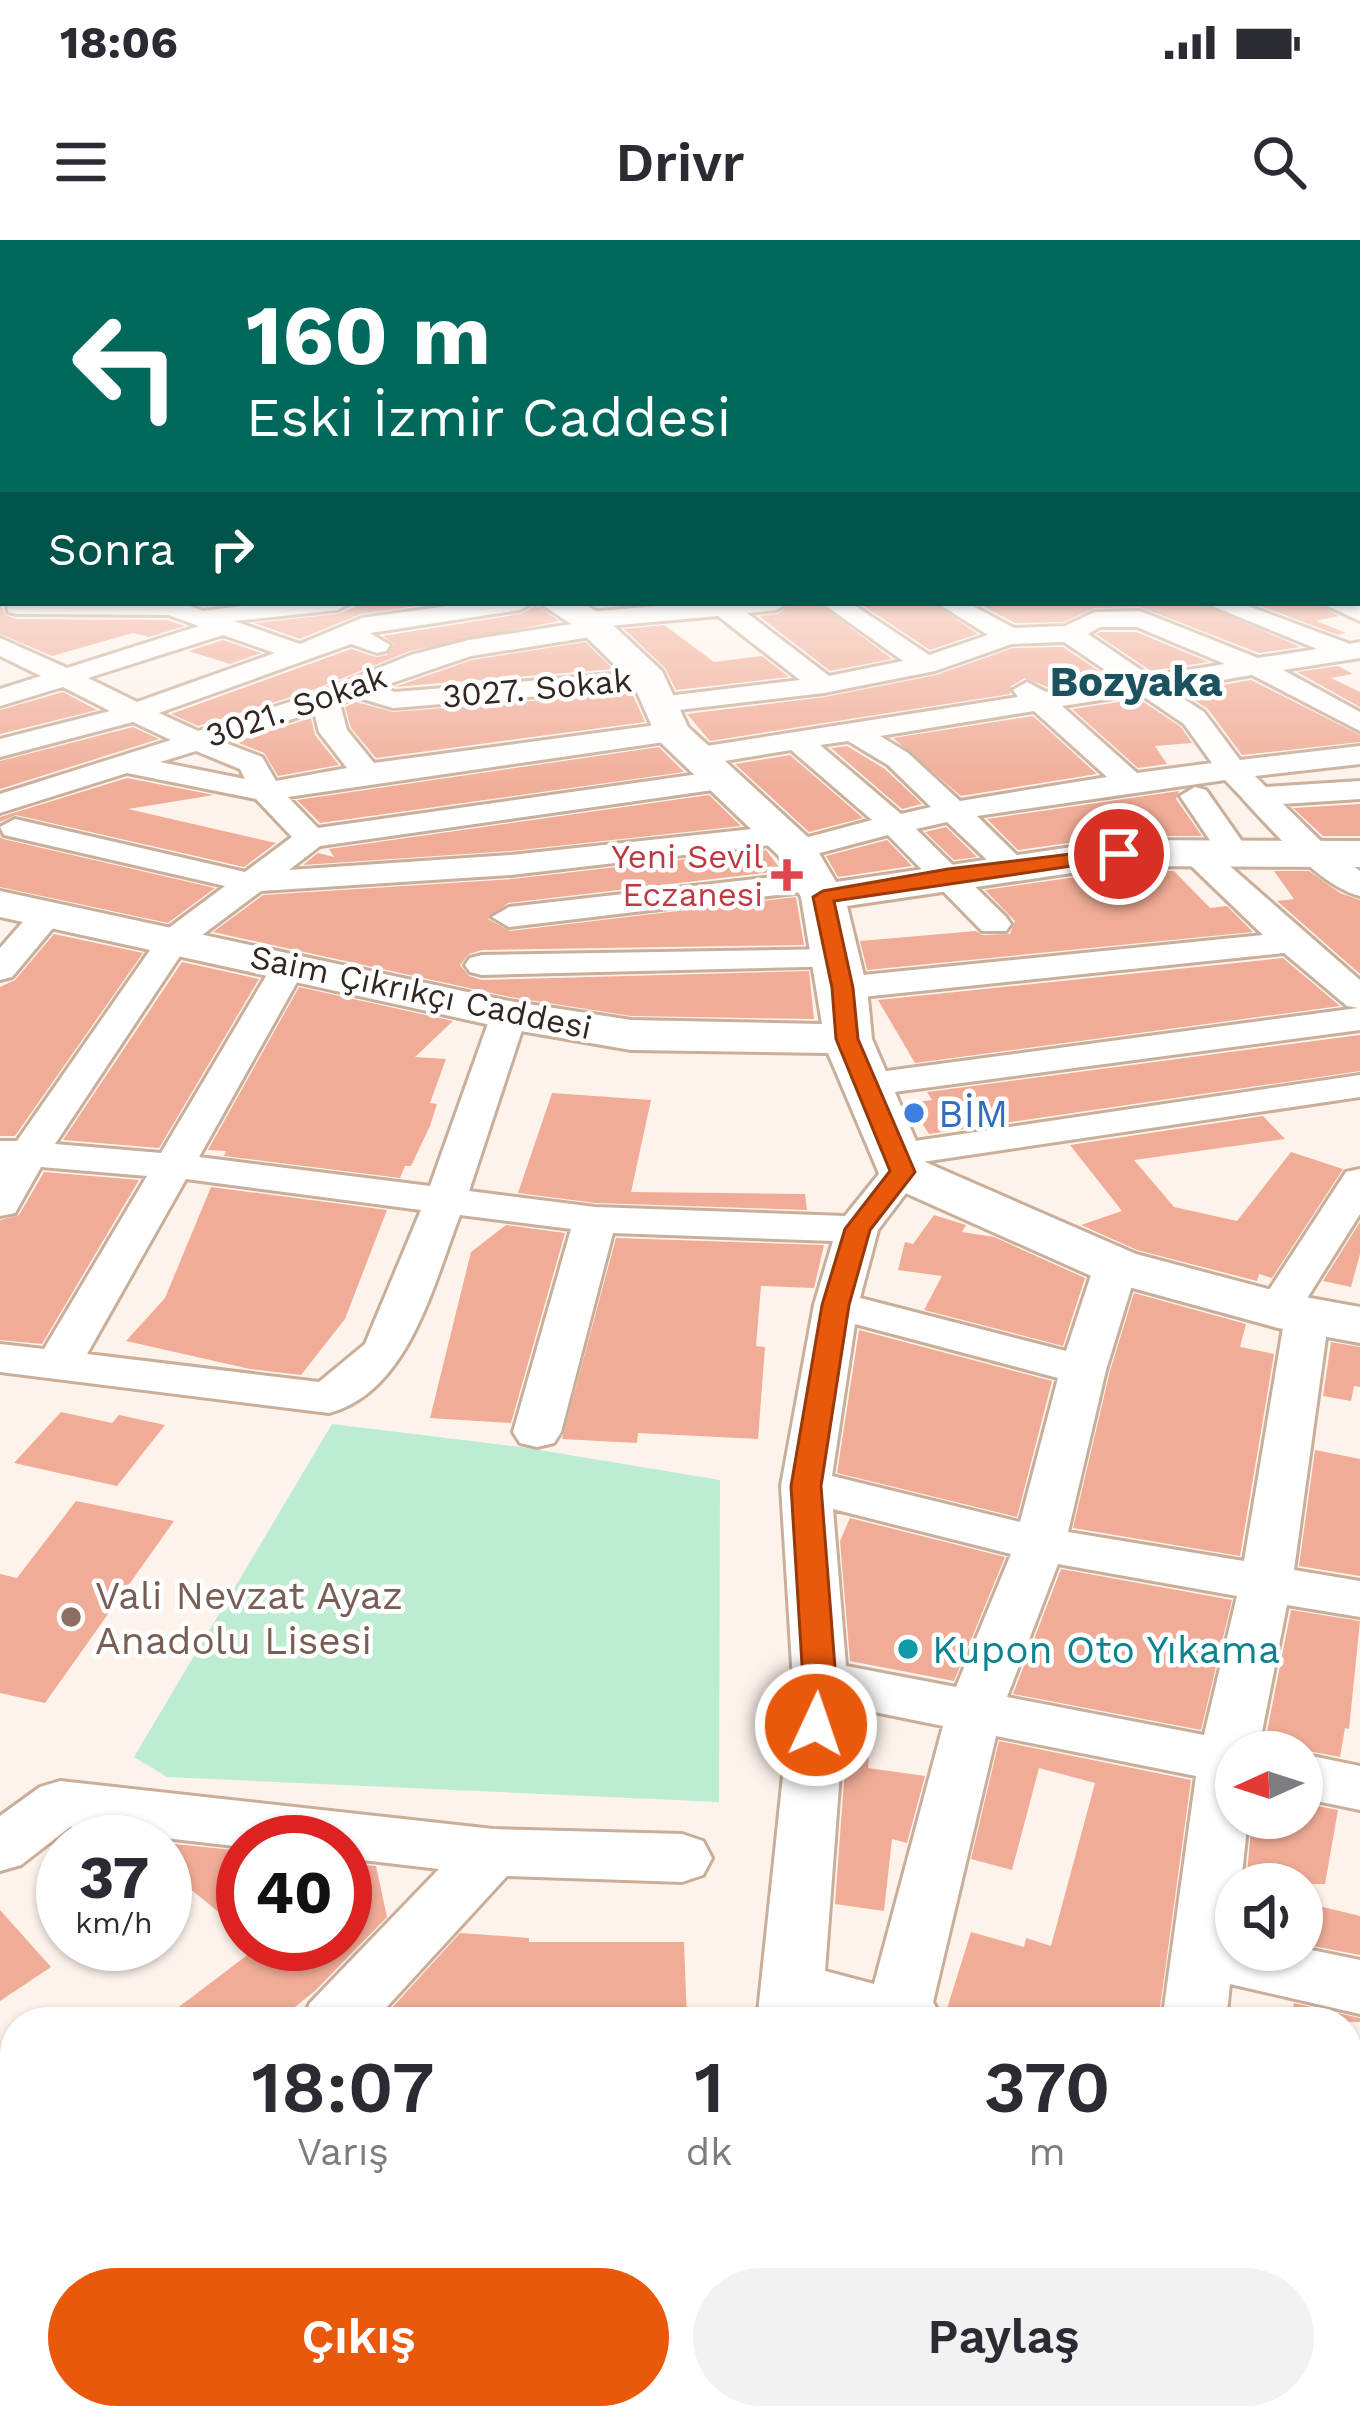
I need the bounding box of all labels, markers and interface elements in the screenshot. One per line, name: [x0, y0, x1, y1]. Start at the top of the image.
text: 18:06: [60, 16, 178, 69]
icon: menu: [48, 129, 114, 195]
icon: search: [1246, 129, 1312, 195]
text: Drivr: [616, 131, 744, 194]
text: 160 m: [246, 286, 491, 384]
icon: left: [48, 288, 204, 444]
text: Eski İzmir Caddesi: [246, 386, 731, 449]
icon: right: [199, 516, 265, 582]
text: Sonra: [48, 523, 175, 576]
street label: 3021. Sokak: [200, 657, 392, 755]
district label: Bozyaka: [1049, 657, 1223, 706]
street label: 3027. Sokak: [440, 660, 634, 716]
pin: [1068, 803, 1170, 905]
icon: arrive: [1086, 821, 1152, 887]
place label: Yeni Sevil Eczanesi: [611, 837, 763, 914]
marker: Yeni Sevil Eczanesi: [774, 862, 800, 888]
street label: Saim Çıkrıkçı Caddesi: [247, 937, 595, 1047]
place label: BİM: [938, 1091, 1008, 1136]
marker: BİM: [901, 1100, 927, 1126]
place label: Vali Nevzat Ayaz Anadolu Lisesi: [95, 1573, 403, 1663]
marker: Vali Nevzat Ayaz Anadolu Lisesi: [58, 1604, 84, 1630]
place label: Kupon Oto Yıkama: [932, 1627, 1280, 1672]
marker: Kupon Oto Yıkama: [895, 1636, 921, 1662]
position arrow: [753, 1662, 879, 1788]
north arrow: [1215, 1731, 1323, 1839]
map controls: [1215, 1731, 1323, 1971]
speed limit sign: 40: [216, 1815, 372, 1971]
text: 37: [79, 1842, 149, 1913]
button: sound: [1215, 1863, 1323, 1971]
text: km/h: [75, 1905, 153, 1940]
text: 18:07: [251, 2045, 434, 2129]
text: 1: [694, 2045, 724, 2129]
text: 370: [984, 2045, 1111, 2129]
text: Varış: [297, 2129, 389, 2174]
text: dk: [686, 2129, 732, 2174]
text: m: [1029, 2129, 1066, 2174]
button: Çıkış: [48, 2268, 669, 2406]
button: Paylaş: [693, 2268, 1314, 2406]

